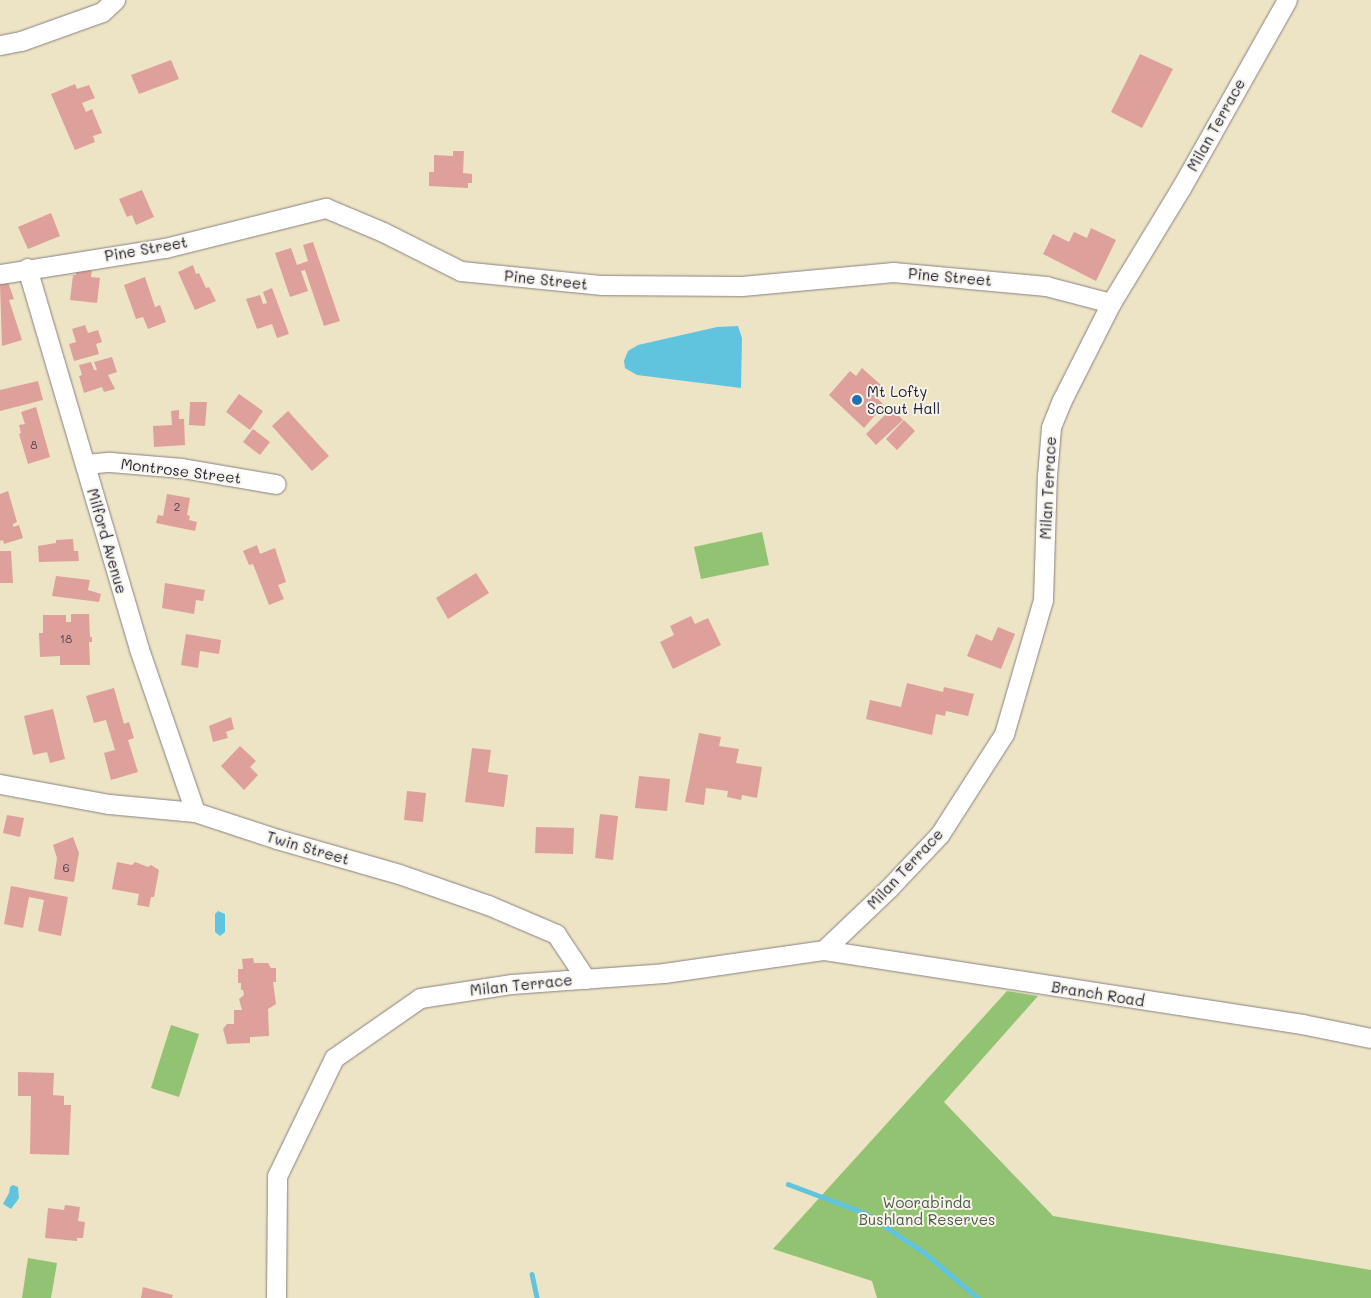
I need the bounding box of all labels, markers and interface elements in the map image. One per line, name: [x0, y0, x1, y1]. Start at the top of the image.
street label: Milan Terrace: [1183, 76, 1249, 174]
street label: Pine Street: [103, 233, 189, 265]
street label: Pine Street: [907, 264, 993, 290]
street label: Pine Street: [503, 267, 589, 293]
place label: Mt Lofty Scout Hall: [867, 382, 940, 417]
marker: Mt Lofty Scout Hall: [851, 394, 863, 406]
street label: Milan Terrace: [1036, 436, 1060, 540]
house number: 8: [30, 438, 38, 452]
street label: Montrose Street: [120, 455, 242, 487]
street label: Milford Avenue: [83, 486, 131, 596]
house number: 2: [174, 500, 180, 514]
house number: 18: [60, 632, 72, 646]
street label: Milan Terrace: [863, 825, 947, 913]
street label: Twin Street: [264, 828, 352, 868]
house number: 6: [62, 861, 70, 875]
street label: Milan Terrace: [469, 971, 573, 999]
street label: Branch Road: [1050, 978, 1146, 1010]
park label: Woorabinda Bushland Reserves: [859, 1193, 995, 1228]

